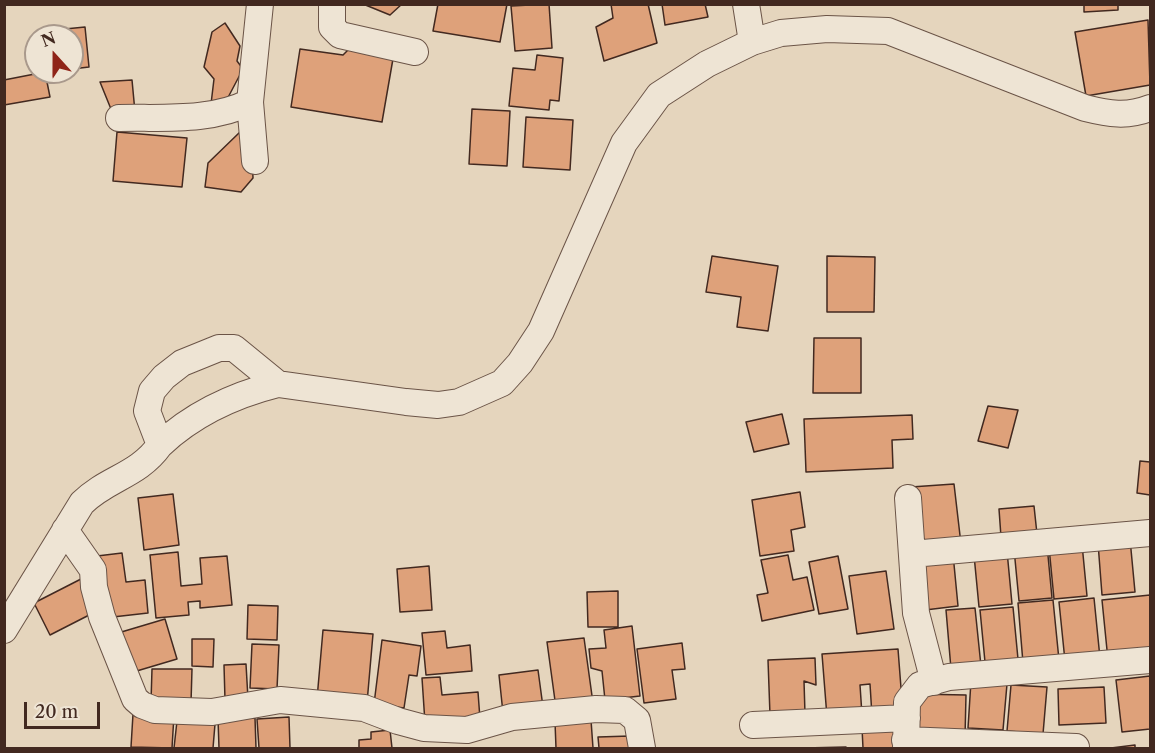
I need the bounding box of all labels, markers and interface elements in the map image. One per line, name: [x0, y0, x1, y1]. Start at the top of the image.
north arrow: [24, 24, 84, 84]
text: N: [38, 27, 58, 51]
scale bar: [27, 690, 104, 728]
text: 20 m: [35, 701, 78, 723]

